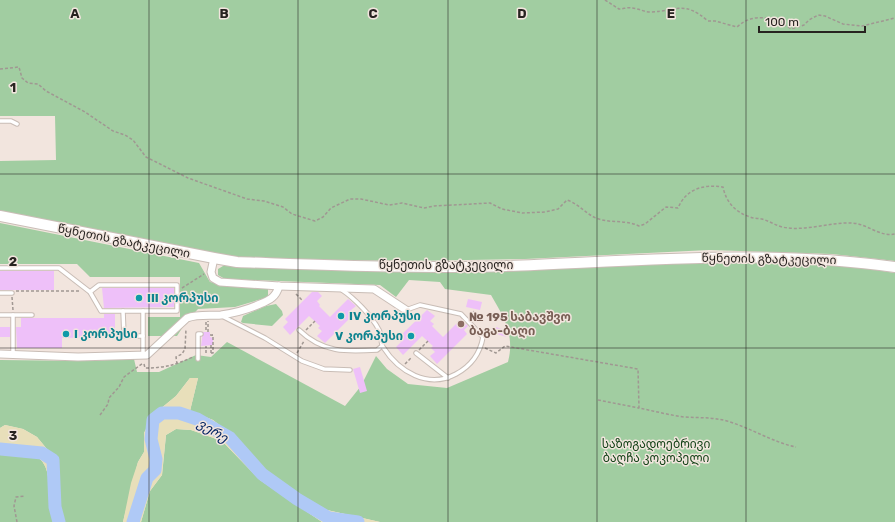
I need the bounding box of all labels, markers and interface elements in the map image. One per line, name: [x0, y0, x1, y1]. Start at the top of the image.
text: A: [70, 6, 80, 21]
text: B: [219, 6, 229, 21]
text: C: [368, 6, 378, 21]
text: D: [517, 6, 527, 21]
text: E: [667, 6, 675, 21]
scale bar: [759, 8, 865, 34]
text: 100 m: [765, 15, 799, 29]
text: 1: [10, 80, 16, 95]
street label: წყნეთის გზატკეცილი: [56, 221, 192, 262]
street label: წყნეთის გზატკეცილი: [702, 251, 837, 268]
text: 2: [9, 254, 17, 269]
street label: წყნეთის გზატკეცილი: [379, 258, 513, 273]
place label: III კორპუსი: [147, 291, 219, 305]
marker: III კორპუსი: [134, 293, 144, 303]
place label: IV კორპუსი: [349, 309, 421, 323]
place label: № 195 საბავშვო ბაგა-ბაღი: [469, 310, 571, 338]
marker: IV კორპუსი: [336, 311, 346, 321]
marker: № 195 საბავშვო ბაგა-ბაღი: [456, 319, 466, 329]
place label: I კორპუსი: [74, 327, 138, 341]
marker: I კორპუსი: [61, 329, 71, 339]
place label: V კორპუსი: [335, 329, 403, 343]
marker: V კორპუსი: [406, 331, 416, 341]
water label: ვერე: [194, 415, 231, 446]
text: 3: [9, 428, 18, 443]
park label: საზოგადოებრივი ბაღჩა კოკოპელი: [602, 437, 710, 466]

